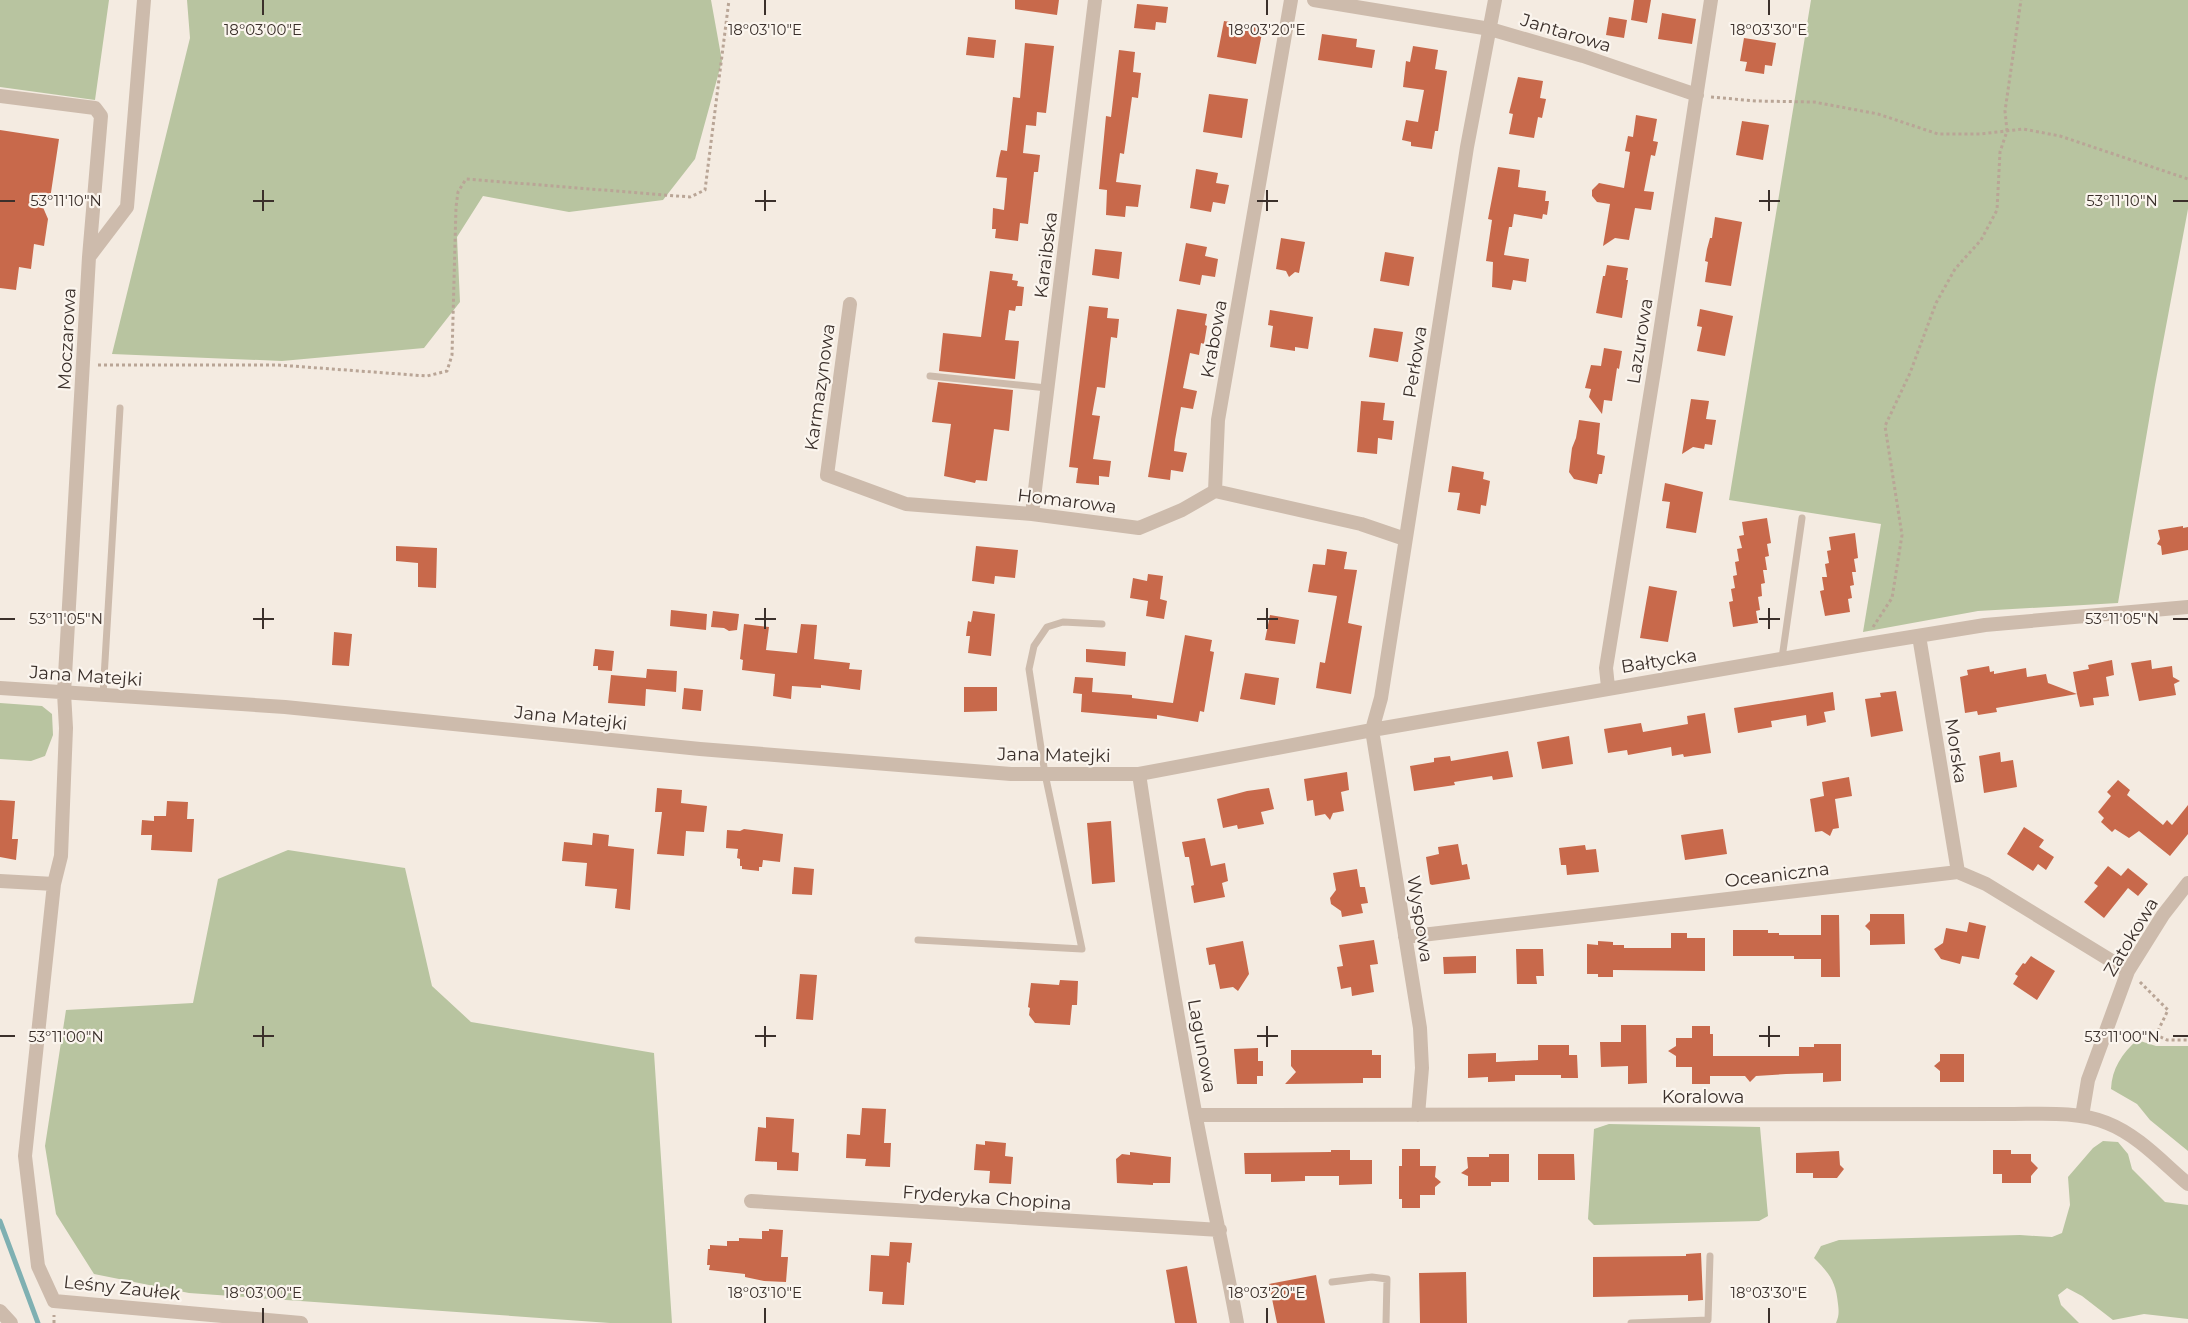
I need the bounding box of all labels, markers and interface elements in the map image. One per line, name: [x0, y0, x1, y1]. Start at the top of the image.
street label: Jantarowa: [1517, 9, 1614, 57]
text: 18°03'00"E: [224, 20, 302, 39]
text: 18°03'10"E: [728, 20, 802, 39]
text: 18°03'20"E: [1229, 20, 1305, 39]
text: 18°03'30"E: [1731, 20, 1807, 39]
text: 53°11'10"N: [30, 191, 102, 210]
text: 53°11'10"N: [2086, 191, 2158, 210]
street label: Karaibska: [1030, 210, 1062, 300]
street label: Moczarowa: [53, 287, 81, 391]
street label: Lazurowa: [1622, 296, 1658, 386]
street label: Krabowa: [1196, 298, 1232, 380]
street label: Karmazynowa: [800, 322, 840, 452]
street label: Perłowa: [1398, 324, 1432, 400]
street label: Homarowa: [1016, 484, 1118, 518]
text: 53°11'05"N: [29, 609, 103, 628]
text: 53°11'05"N: [2085, 609, 2159, 628]
street label: Bałtycka: [1619, 644, 1699, 678]
street label: Jana Matejki: [28, 661, 143, 691]
street label: Jana Matejki: [513, 701, 628, 735]
street label: Morska: [1940, 717, 1972, 785]
street label: Jana Matejki: [996, 743, 1111, 767]
street label: Oceaniczna: [1723, 858, 1831, 892]
street label: Wyspowa: [1402, 874, 1438, 964]
street label: Zatokowa: [2099, 894, 2163, 980]
street label: Lagunowa: [1183, 997, 1221, 1095]
text: 53°11'00"N: [28, 1027, 104, 1046]
text: 53°11'00"N: [2084, 1027, 2160, 1046]
street label: Koralowa: [1662, 1086, 1744, 1108]
street label: Fryderyka Chopina: [902, 1181, 1072, 1215]
street label: Leśny Zaułek: [62, 1271, 182, 1305]
text: 18°03'00"E: [224, 1283, 302, 1302]
text: 18°03'10"E: [728, 1283, 802, 1302]
text: 18°03'20"E: [1229, 1283, 1305, 1302]
text: 18°03'30"E: [1731, 1283, 1807, 1302]

